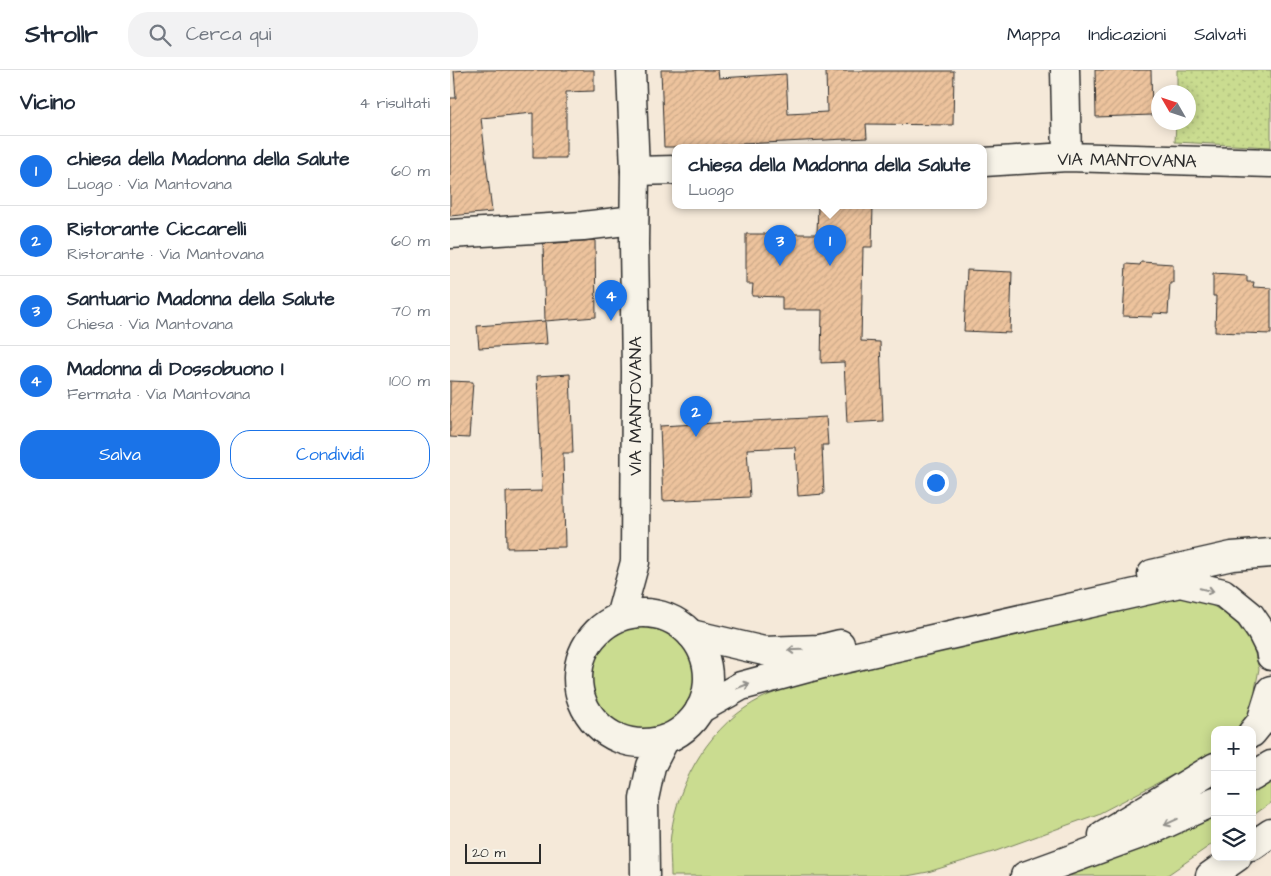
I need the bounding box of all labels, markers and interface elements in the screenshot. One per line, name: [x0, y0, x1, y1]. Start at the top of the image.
search box: [128, 12, 478, 57]
text: Strollr: [25, 18, 98, 52]
icon: search: [146, 21, 174, 49]
text: Cerca qui: [186, 21, 271, 48]
text: Mappa: [1007, 22, 1060, 47]
text: Indicazioni: [1088, 22, 1166, 47]
text: Salvati: [1194, 22, 1246, 47]
north arrow: [1151, 85, 1196, 130]
text: Vicino: [20, 88, 75, 117]
text: 4 risultati: [359, 92, 430, 114]
popup: [672, 144, 987, 209]
text: chiesa della Madonna della Salute: [67, 146, 350, 173]
street label: VIA MANTOVANA: [1057, 147, 1197, 174]
text: chiesa della Madonna della Salute: [688, 152, 971, 179]
text: 1: [35, 160, 37, 182]
text: 60 m: [391, 160, 430, 182]
text: Luogo · Via Mantovana: [67, 173, 232, 195]
text: Luogo: [688, 179, 734, 201]
text: Ristorante Ciccarelli: [67, 216, 246, 243]
pin: 3: [764, 225, 796, 266]
pin: 1: [814, 225, 846, 266]
text: 2: [31, 230, 41, 252]
text: 60 m: [391, 230, 430, 252]
text: Ristorante · Via Mantovana: [67, 243, 264, 265]
pin: 4: [595, 280, 627, 321]
text: Santuario Madonna della Salute: [67, 286, 335, 313]
text: 3: [32, 300, 40, 322]
text: 70 m: [391, 300, 430, 322]
text: Chiesa · Via Mantovana: [67, 313, 233, 335]
street label: VIA MANTOVANA: [623, 336, 648, 476]
text: Madonna di Dossobuono I: [67, 356, 284, 383]
text: 4: [31, 370, 41, 392]
text: 100 m: [389, 370, 430, 392]
text: Fermata · Via Mantovana: [67, 383, 250, 405]
pin: 2: [680, 396, 712, 437]
button: Salva: [20, 430, 220, 479]
button: Condividi: [230, 430, 430, 479]
your location: [923, 470, 949, 496]
one-way arrow: [1199, 586, 1215, 595]
one-way arrow: [788, 645, 804, 654]
one-way arrow: [735, 681, 750, 690]
map controls: [1211, 726, 1256, 861]
button: +: [1211, 726, 1256, 771]
button: −: [1211, 771, 1256, 816]
button: layers: [1211, 816, 1256, 861]
one-way arrow: [1164, 817, 1179, 827]
scale bar: [465, 841, 541, 864]
text: 20 m: [472, 843, 505, 863]

